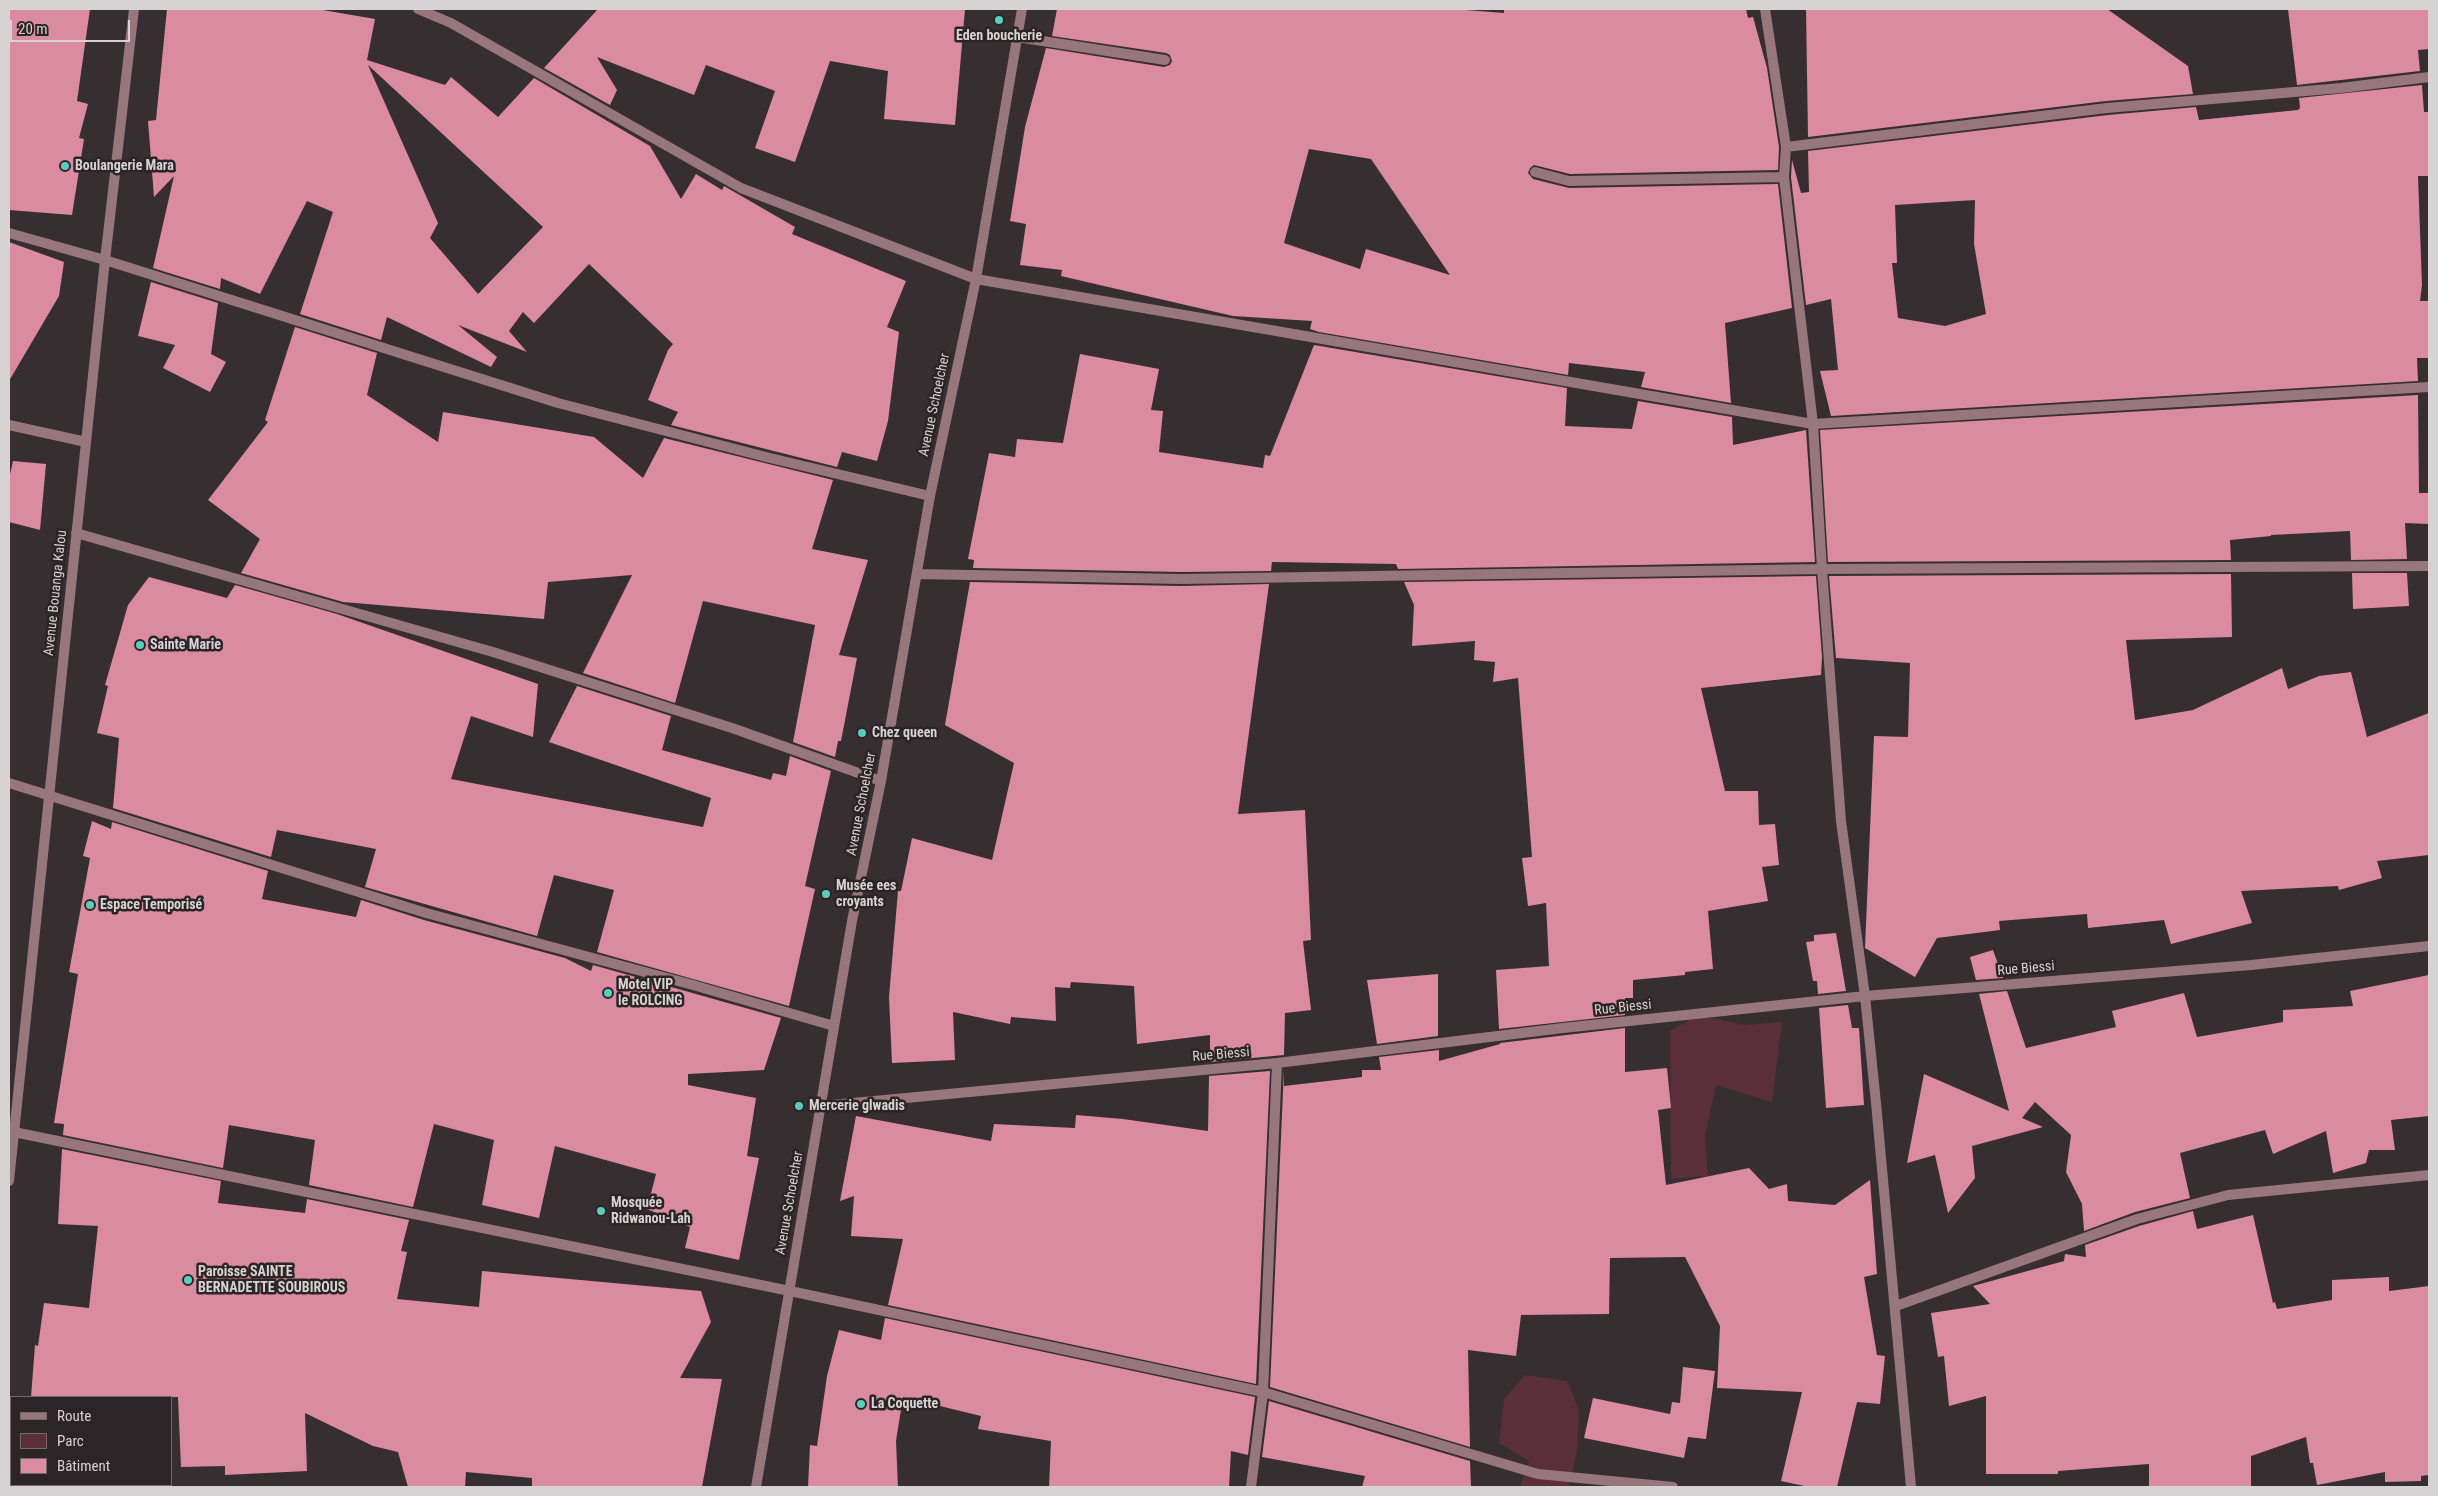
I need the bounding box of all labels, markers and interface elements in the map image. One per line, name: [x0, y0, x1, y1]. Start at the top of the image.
scale bar: [12, 10, 132, 42]
marker: Eden boucherie: [993, 14, 1005, 26]
text: 20 m: [18, 20, 48, 38]
place label: Eden boucherie: [956, 28, 1042, 44]
place label: Boulangerie Mara: [75, 158, 174, 174]
marker: Boulangerie Mara: [59, 160, 71, 172]
street label: Avenue Schoelcher: [916, 352, 954, 458]
street label: Avenue Bouanga Kalou: [41, 529, 71, 657]
place label: Sainte Marie: [150, 637, 221, 653]
marker: Sainte Marie: [134, 639, 146, 651]
place label: Chez queen: [872, 725, 937, 741]
marker: Chez queen: [856, 727, 868, 739]
street label: Avenue Schoelcher: [844, 751, 880, 857]
place label: Musée ees croyants: [836, 878, 896, 910]
marker: Musée ees croyants: [820, 888, 832, 900]
place label: Espace Temporisé: [100, 897, 202, 913]
marker: Espace Temporisé: [84, 899, 96, 911]
street label: Rue Biessi: [1997, 958, 2055, 980]
place label: Motel VIP le ROLCING: [618, 977, 682, 1010]
marker: Motel VIP le ROLCING: [602, 987, 614, 999]
street label: Rue Biessi: [1594, 997, 1652, 1019]
street label: Rue Biessi: [1192, 1044, 1250, 1066]
place label: Mercerie glwadis: [809, 1098, 905, 1114]
marker: Mercerie glwadis: [793, 1100, 805, 1112]
street label: Avenue Schoelcher: [773, 1150, 807, 1256]
place label: Mosquée Ridwanou-Lah: [611, 1195, 691, 1228]
marker: Mosquée Ridwanou-Lah: [595, 1205, 607, 1217]
place label: Paroisse SAINTE BERNADETTE SOUBIROUS: [198, 1264, 345, 1296]
marker: Paroisse SAINTE BERNADETTE SOUBIROUS: [182, 1274, 194, 1286]
legend: [10, 1396, 172, 1486]
place label: La Coquette: [871, 1396, 938, 1412]
marker: La Coquette: [855, 1398, 867, 1410]
text: Route: [57, 1407, 91, 1425]
text: Parc: [57, 1432, 84, 1450]
text: Bâtiment: [57, 1457, 110, 1475]

